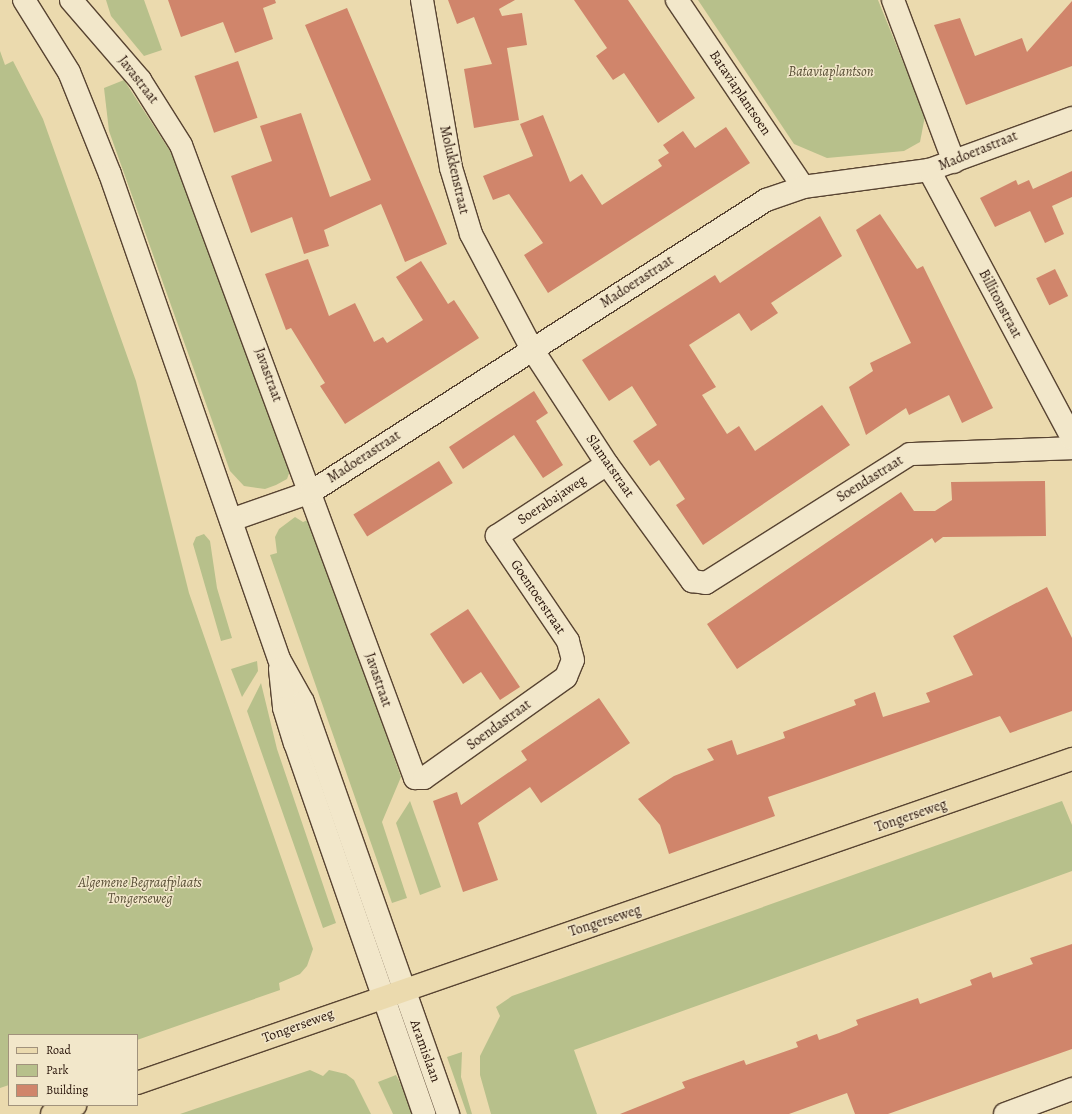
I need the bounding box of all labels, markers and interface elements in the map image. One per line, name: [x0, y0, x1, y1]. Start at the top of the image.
street label: Bataviaplantsoen: [705, 47, 775, 139]
street label: Javastraat: [114, 53, 162, 107]
park label: Bataviaplantson: [788, 64, 874, 80]
street label: Molukkenstraat: [436, 124, 472, 216]
street label: Madoerastraat: [936, 127, 1020, 175]
street label: Madoerastraat: [597, 252, 677, 312]
street label: Billitonstraat: [975, 267, 1025, 341]
street label: Javastraat: [251, 346, 285, 404]
street label: Madoerastraat: [324, 427, 404, 487]
street label: Slamatstraat: [582, 431, 638, 501]
street label: Soendastraat: [834, 452, 906, 506]
street label: Soerabajaweg: [515, 472, 589, 528]
street label: Goentoerstraat: [507, 557, 569, 637]
street label: Javastraat: [361, 651, 395, 709]
street label: Soendastraat: [464, 696, 534, 754]
street label: Tongerseweg: [873, 796, 949, 836]
park label: Algemene Begraafplaats Tongerseweg: [78, 875, 202, 908]
street label: Tongerseweg: [567, 901, 643, 941]
street label: Tongerseweg: [260, 1005, 336, 1047]
street label: Aramislaan: [406, 1018, 444, 1084]
legend: [8, 1034, 138, 1106]
text: Road: [46, 1042, 71, 1058]
text: Park: [46, 1062, 69, 1078]
text: Building: [46, 1082, 88, 1098]

